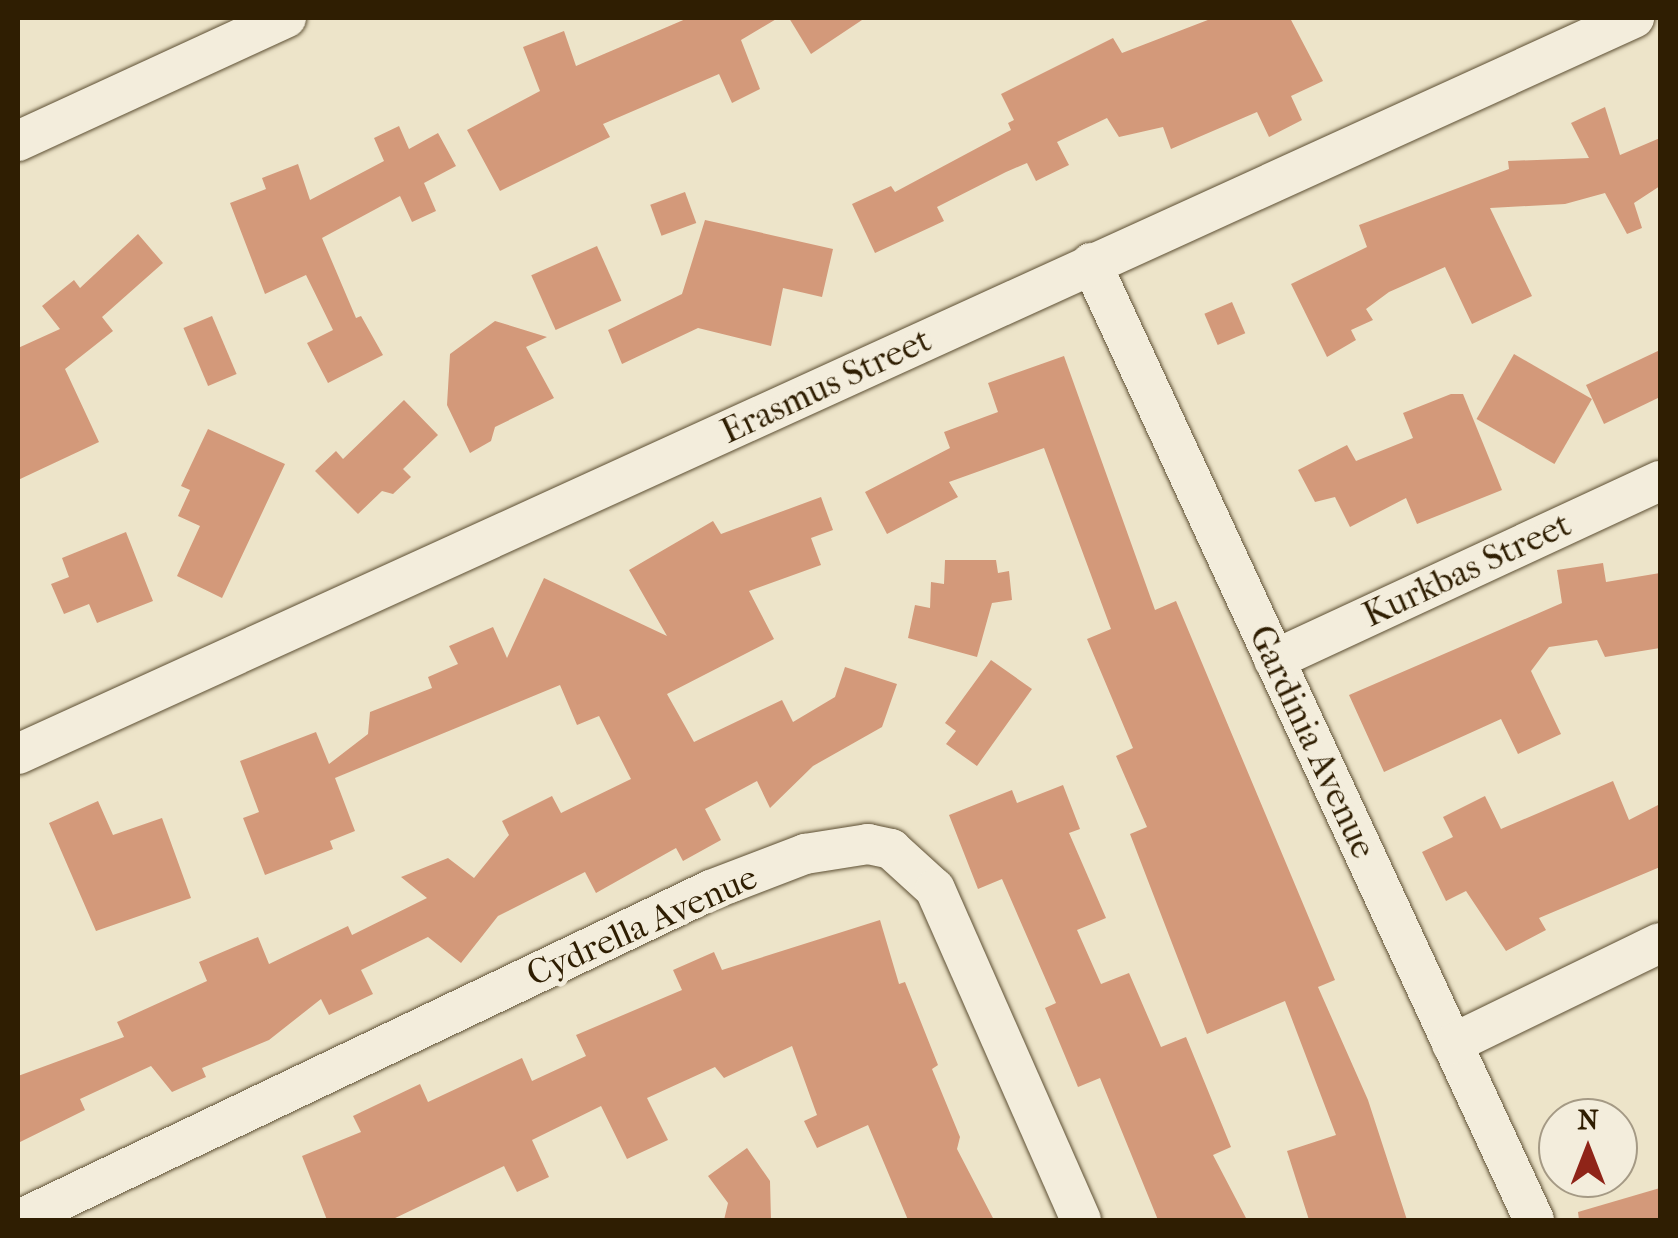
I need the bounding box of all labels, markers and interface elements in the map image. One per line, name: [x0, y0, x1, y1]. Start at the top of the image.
street label: Erasmus Street: [714, 319, 938, 453]
street label: Kurkbas Street: [1356, 504, 1578, 636]
street label: Gardinia Avenue: [1240, 619, 1384, 865]
street label: Cydrella Avenue: [520, 856, 764, 996]
north arrow: [1538, 1098, 1638, 1198]
text: N: [1577, 1103, 1599, 1136]

